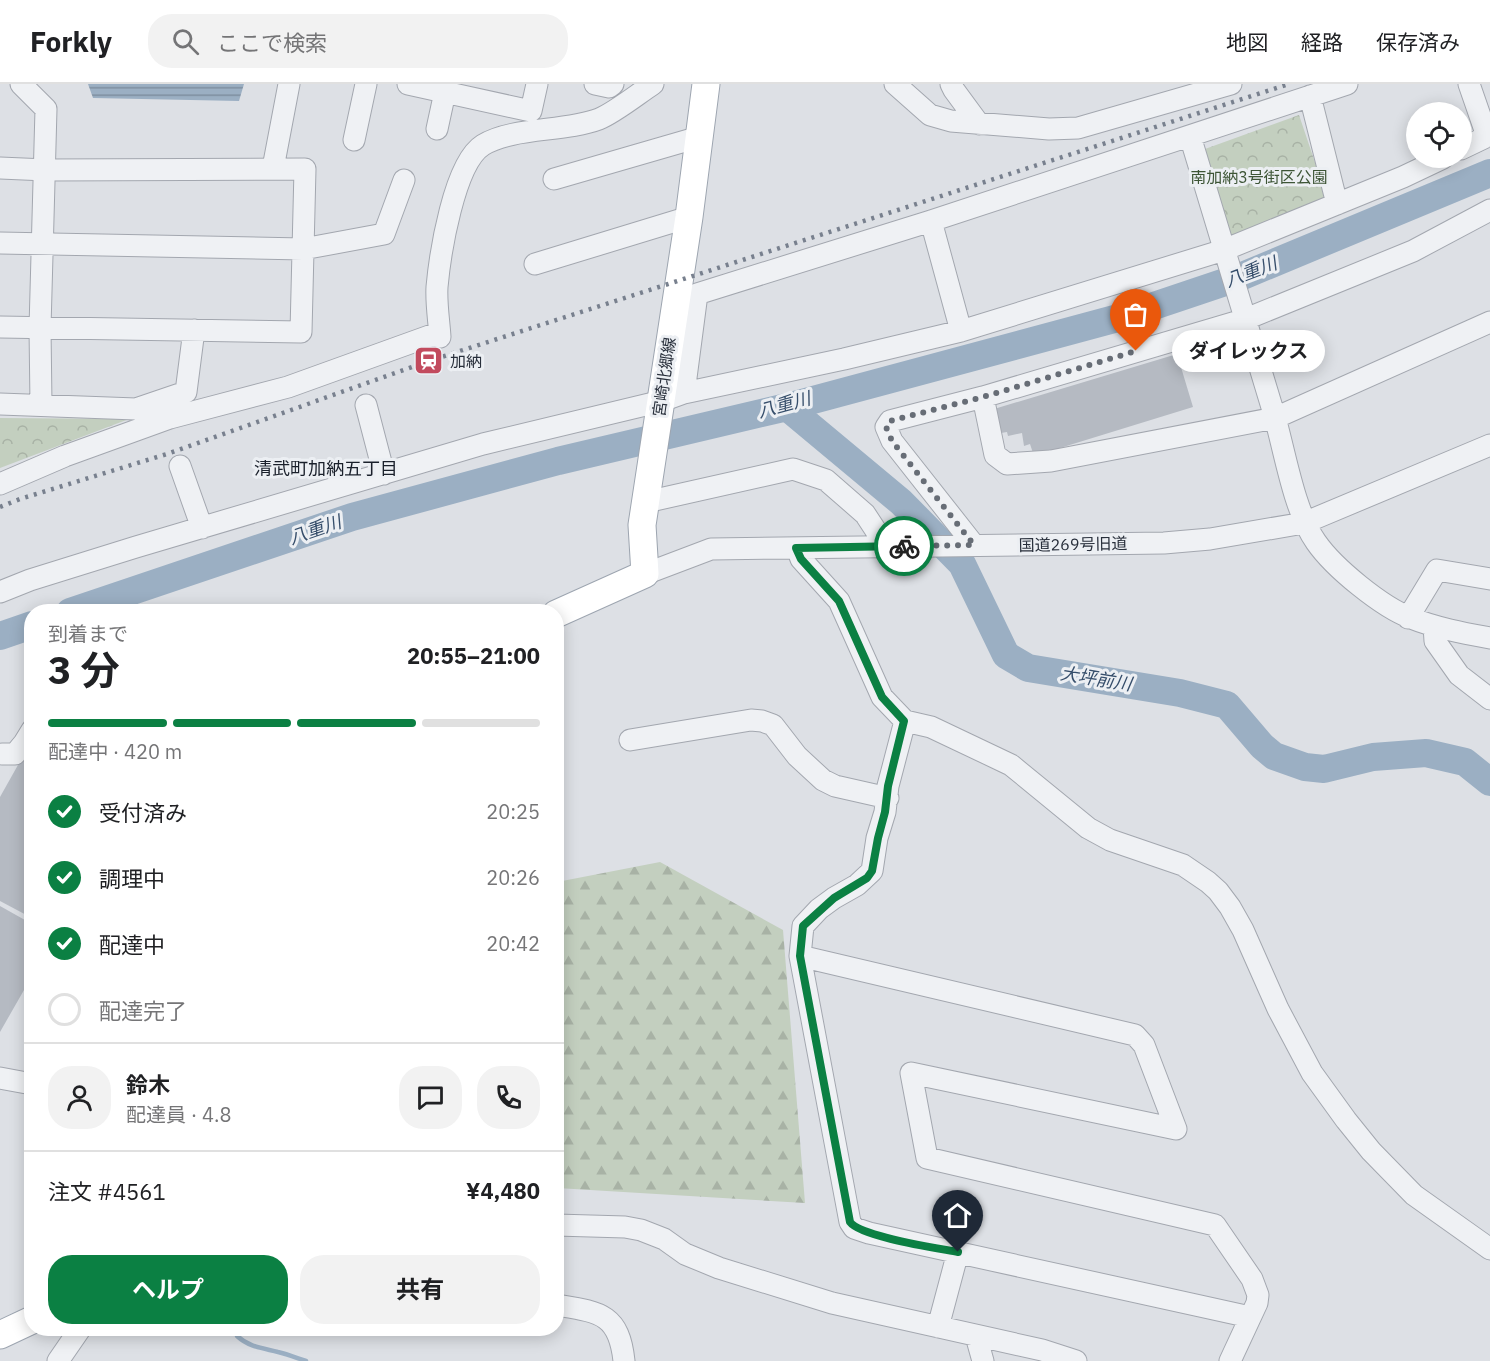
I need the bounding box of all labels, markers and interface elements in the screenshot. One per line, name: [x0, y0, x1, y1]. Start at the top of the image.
search box: [148, 14, 568, 68]
text: Forkly: [30, 23, 112, 60]
icon: search: [169, 25, 202, 58]
text: ここで検索: [217, 28, 327, 57]
text: 地図: [1226, 28, 1268, 56]
text: 経路: [1301, 28, 1343, 56]
text: 保存済み: [1376, 28, 1460, 56]
map controls: [1406, 102, 1472, 168]
button: locate: [1406, 102, 1472, 168]
park label: 南加納3号街区公園: [1190, 167, 1328, 187]
water label: 八重川: [1221, 250, 1282, 292]
pin: [1110, 289, 1161, 351]
icon: bag: [1119, 298, 1152, 331]
callout: ダイレックス: [1172, 330, 1325, 372]
street label: 宮崎北郷線: [649, 336, 679, 418]
text: ダイレックス: [1189, 337, 1308, 364]
station icon: 加納: [413, 345, 445, 377]
place label: 加納: [450, 351, 482, 371]
water label: 八重川: [755, 386, 815, 423]
district label: 清武町加納五丁目: [254, 457, 398, 480]
water label: 八重川: [286, 509, 346, 549]
courier: [874, 516, 934, 576]
icon: bike: [888, 530, 921, 563]
street label: 国道269号旧道: [1018, 533, 1128, 555]
text: 到着まで: [48, 620, 128, 647]
text: 20:55–21:00: [407, 641, 540, 670]
text: 3 分: [48, 644, 120, 695]
water label: 大坪前川: [1059, 662, 1135, 696]
text: 配達中 · 420 m: [48, 738, 182, 765]
icon: check: [48, 795, 81, 828]
text: 受付済み: [99, 798, 187, 827]
text: 20:25: [486, 798, 540, 825]
icon: check: [48, 861, 81, 894]
text: 調理中: [99, 864, 165, 893]
text: 20:26: [486, 864, 540, 891]
icon: check: [48, 927, 81, 960]
text: 配達中: [99, 930, 165, 959]
text: 20:42: [486, 930, 540, 957]
text: 配達完了: [99, 996, 187, 1025]
button: person: [48, 1066, 111, 1129]
button: chat: [399, 1066, 462, 1129]
button: phone: [477, 1066, 540, 1129]
text: 鈴木: [126, 1070, 170, 1099]
text: 配達員 · 4.8: [126, 1101, 231, 1128]
text: ¥4,480: [466, 1176, 540, 1205]
text: 注文 #4561: [48, 1177, 166, 1206]
pin: [932, 1190, 983, 1252]
icon: home: [941, 1199, 974, 1232]
button: ヘルプ: [48, 1255, 288, 1324]
button: 共有: [300, 1255, 540, 1324]

